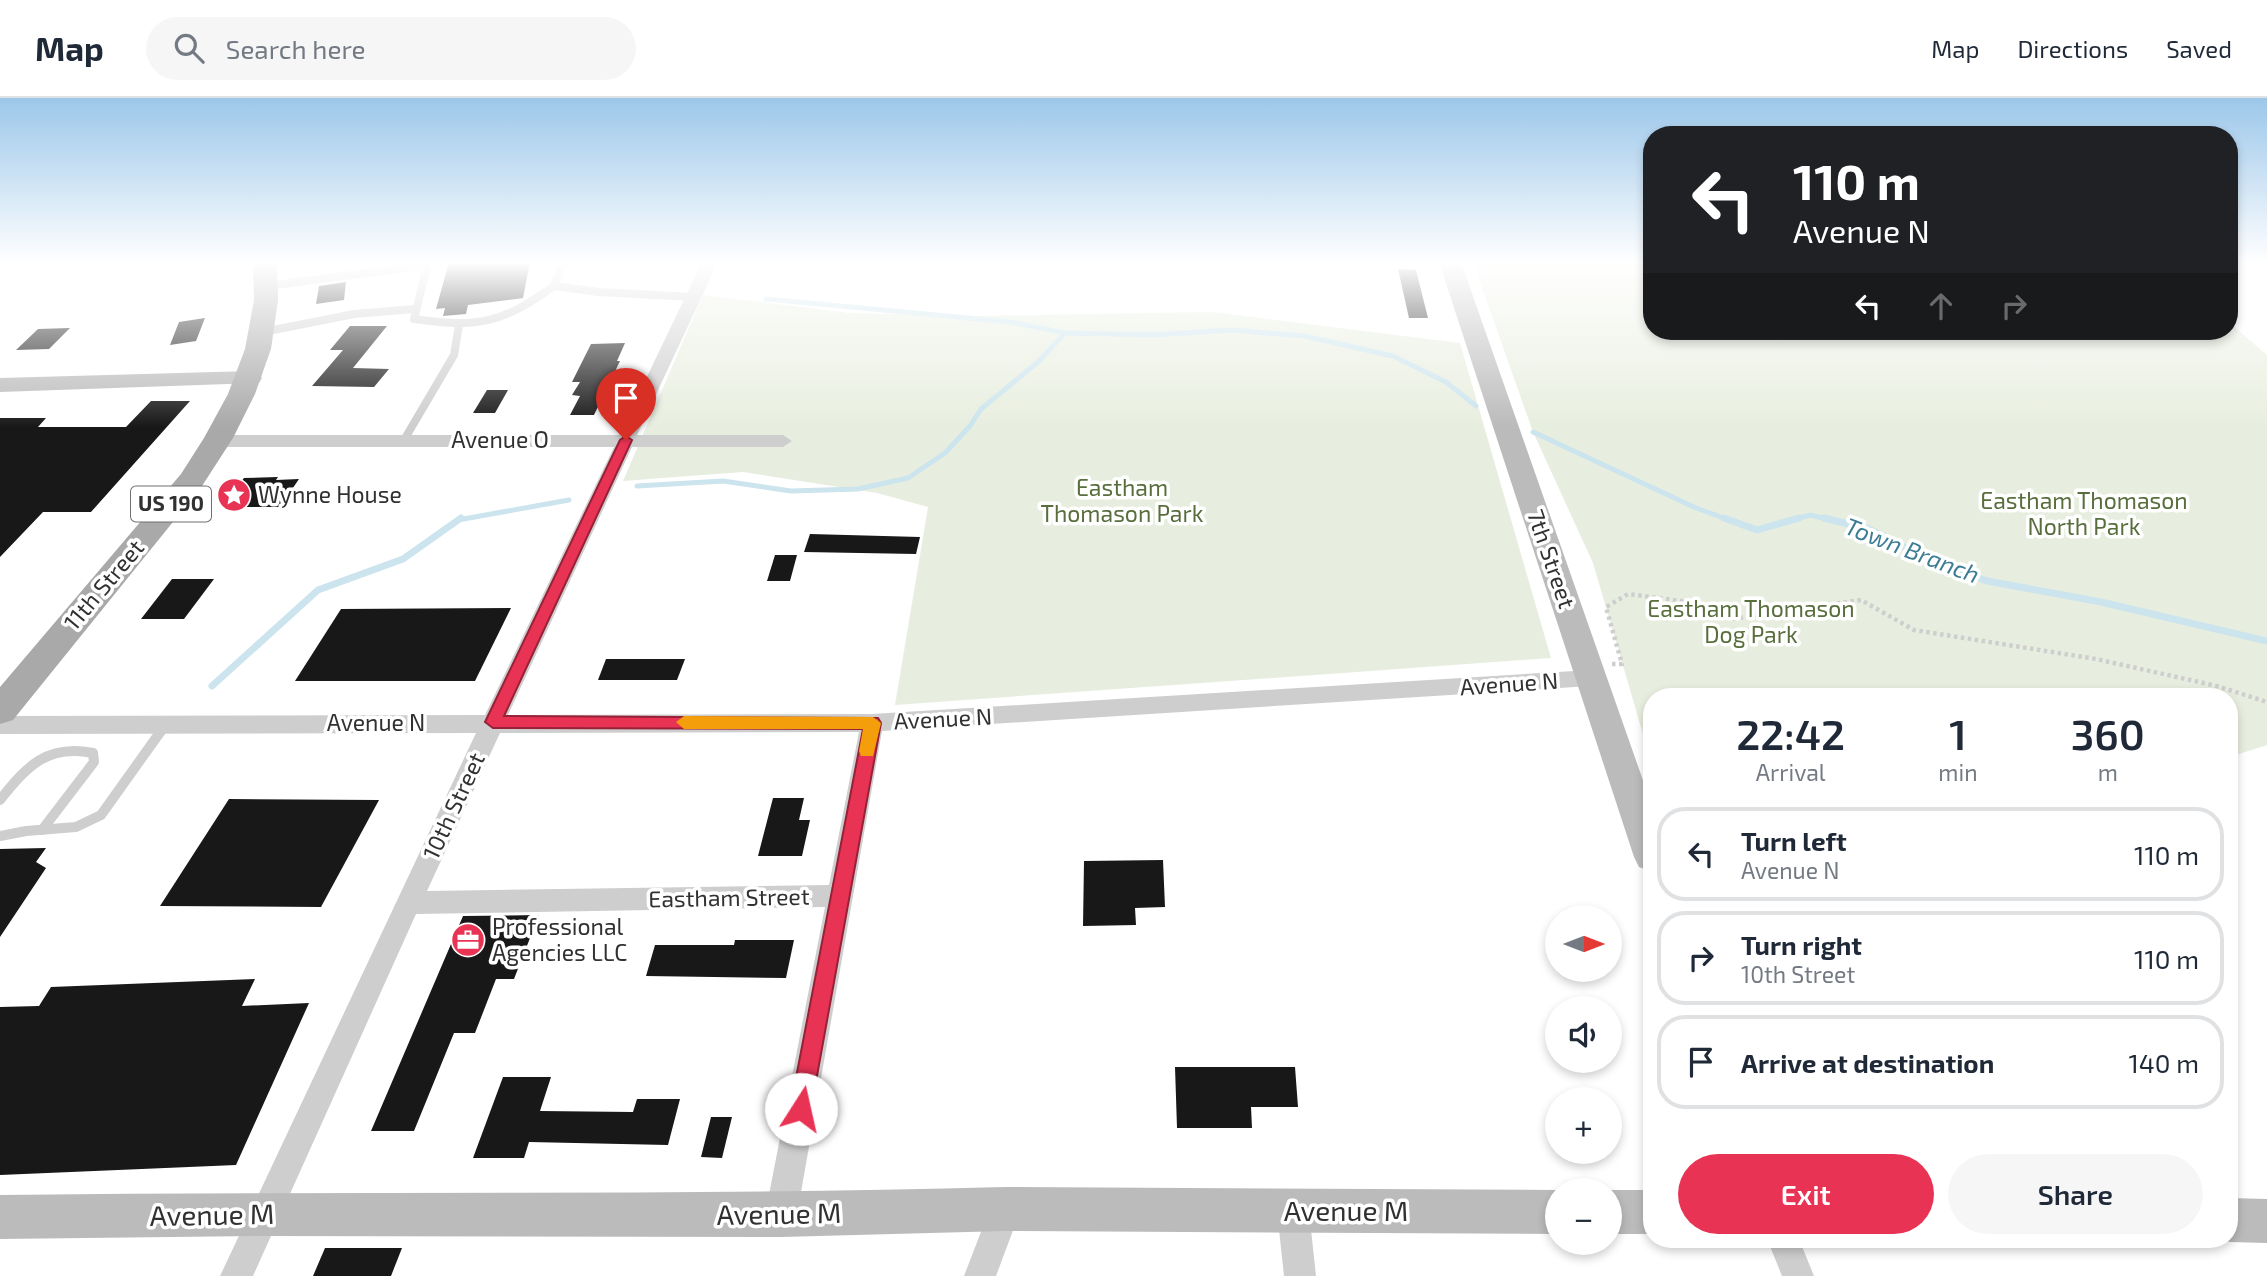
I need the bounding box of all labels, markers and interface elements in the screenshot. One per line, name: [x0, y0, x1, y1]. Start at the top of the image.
search box: [146, 17, 636, 80]
text: Map: [35, 28, 104, 68]
icon: search: [170, 29, 208, 67]
text: Search here: [226, 33, 365, 64]
text: Map: [1931, 34, 1979, 63]
text: Directions: [2017, 34, 2128, 63]
text: Saved: [2166, 34, 2232, 63]
text: 110 m: [1793, 151, 1920, 210]
icon: left: [1678, 154, 1769, 245]
text: Avenue N: [1793, 211, 1930, 249]
icon: left: [1849, 287, 1887, 325]
icon: ahead: [1922, 287, 1960, 325]
icon: right: [1995, 287, 2033, 325]
pin: [596, 368, 656, 440]
icon: arrive: [607, 379, 645, 417]
street label: Avenue O: [451, 425, 549, 453]
park label: Eastham Thomason Park: [1041, 473, 1204, 527]
place icon: Wynne House: [215, 476, 253, 514]
place label: Wynne House: [258, 480, 402, 508]
road number: US 190: [131, 486, 211, 522]
park label: Eastham Thomason North Park: [1980, 486, 2188, 540]
street label: 7th Street: [1522, 505, 1582, 612]
water label: Town Branch: [1841, 511, 1984, 589]
street label: 11th Street: [57, 533, 149, 635]
park label: Eastham Thomason Dog Park: [1647, 594, 1855, 648]
street label: Avenue N: [1459, 666, 1559, 700]
street label: Avenue N: [893, 701, 993, 735]
street label: Avenue N: [327, 708, 425, 736]
text: 22:42: [1736, 708, 1845, 758]
text: 1: [1949, 708, 1967, 758]
text: 360: [2071, 708, 2145, 758]
street label: 10th Street: [416, 748, 490, 863]
text: Arrival: [1756, 758, 1826, 786]
text: min: [1938, 758, 1978, 786]
text: m: [2098, 758, 2118, 786]
text: Turn left: [1741, 825, 1847, 856]
icon: left: [1682, 835, 1720, 873]
text: 110 m: [2134, 839, 2199, 870]
text: Avenue N: [1741, 856, 1839, 884]
street label: Eastham Street: [648, 882, 810, 912]
north arrow: [1545, 905, 1622, 982]
map controls: [1545, 905, 1622, 1255]
place label: Professional Agencies LLC: [492, 912, 627, 966]
office icon: Professional Agencies LLC: [449, 921, 487, 959]
text: Turn right: [1741, 929, 1862, 960]
icon: right: [1682, 939, 1720, 977]
text: 110 m: [2134, 943, 2199, 974]
text: 10th Street: [1741, 960, 1855, 988]
button: sound: [1545, 996, 1622, 1073]
icon: arrive: [1682, 1043, 1720, 1081]
text: Arrive at destination: [1741, 1047, 1994, 1078]
text: 140 m: [2128, 1047, 2199, 1078]
position arrow: [764, 1072, 838, 1146]
button: +: [1545, 1087, 1622, 1164]
button: Exit: [1678, 1154, 1934, 1234]
button: Share: [1948, 1154, 2203, 1234]
button: −: [1545, 1178, 1622, 1255]
street label: Avenue M: [1284, 1193, 1408, 1227]
street label: Avenue M: [716, 1195, 842, 1231]
street label: Avenue M: [149, 1196, 275, 1232]

